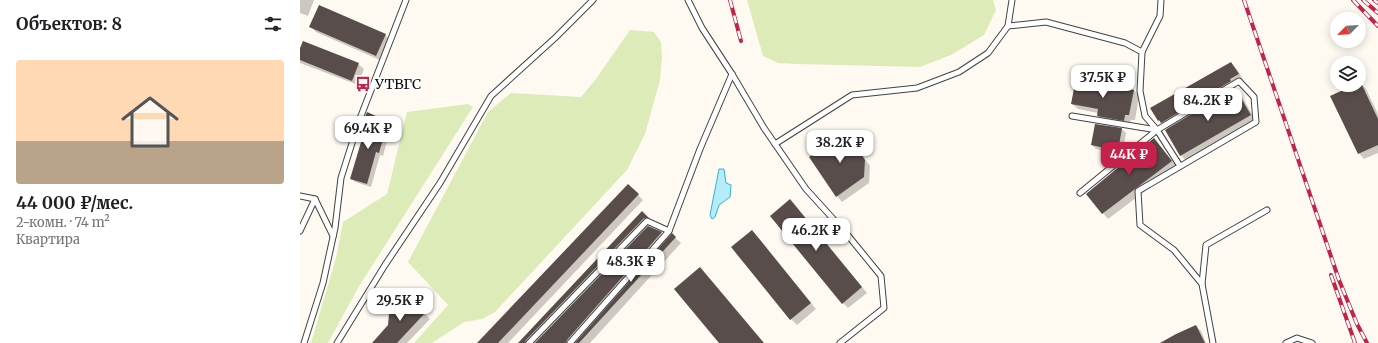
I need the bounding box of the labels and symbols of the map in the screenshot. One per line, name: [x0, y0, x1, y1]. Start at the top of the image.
north arrow: [1330, 12, 1366, 48]
pin: 37.5K ₽: [1066, 65, 1140, 99]
bus stop icon: УТВГС: [354, 75, 372, 93]
place label: УТВГС: [374, 75, 421, 93]
pin: 84.2K ₽: [1171, 88, 1245, 122]
pin: 69.4K ₽: [331, 116, 405, 150]
pin: 38.2K ₽: [803, 130, 877, 164]
pin: 44K ₽: [1101, 142, 1157, 176]
pin: 46.2K ₽: [779, 218, 853, 252]
pin: 48.3K ₽: [594, 249, 668, 283]
pin: 29.5K ₽: [363, 288, 437, 322]

